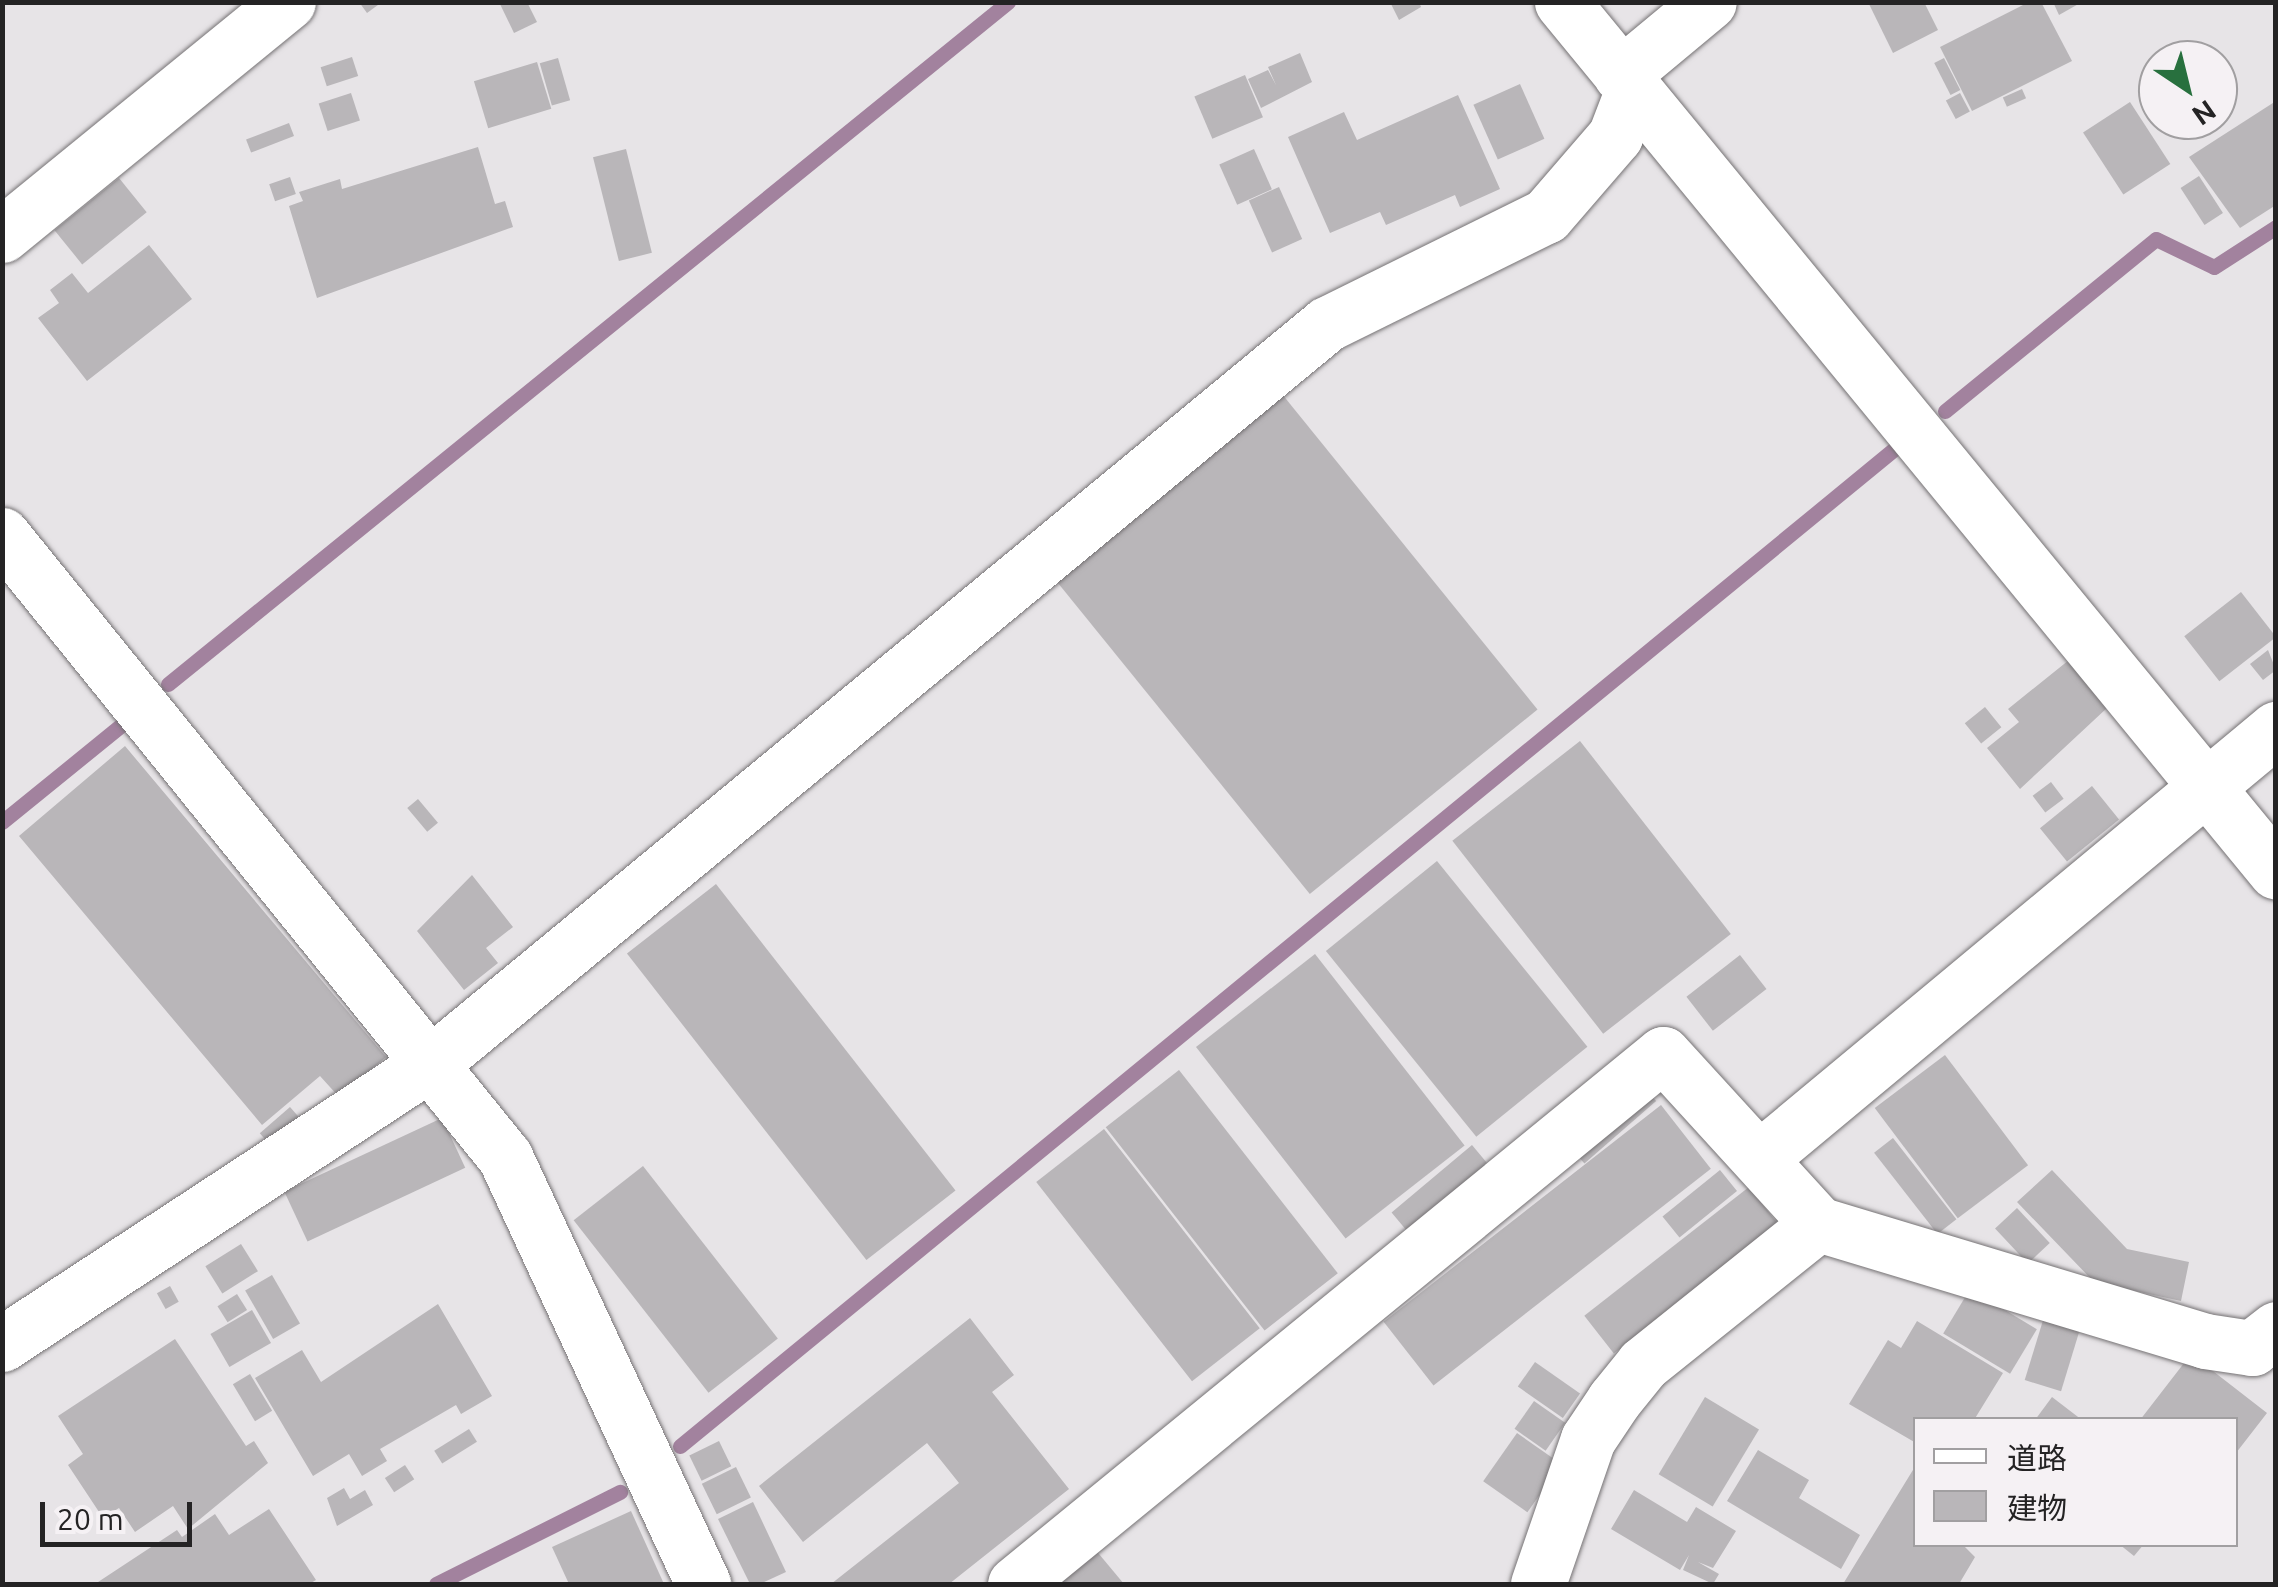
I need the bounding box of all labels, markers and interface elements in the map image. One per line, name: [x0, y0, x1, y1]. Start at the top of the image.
north arrow: [2138, 40, 2238, 140]
text: N: [2187, 95, 2222, 132]
legend: [1913, 1417, 2238, 1547]
text: 道路: [2007, 1441, 2067, 1475]
scale bar: [45, 1482, 198, 1544]
text: 建物: [2007, 1491, 2067, 1525]
text: 20 m: [57, 1502, 124, 1536]

